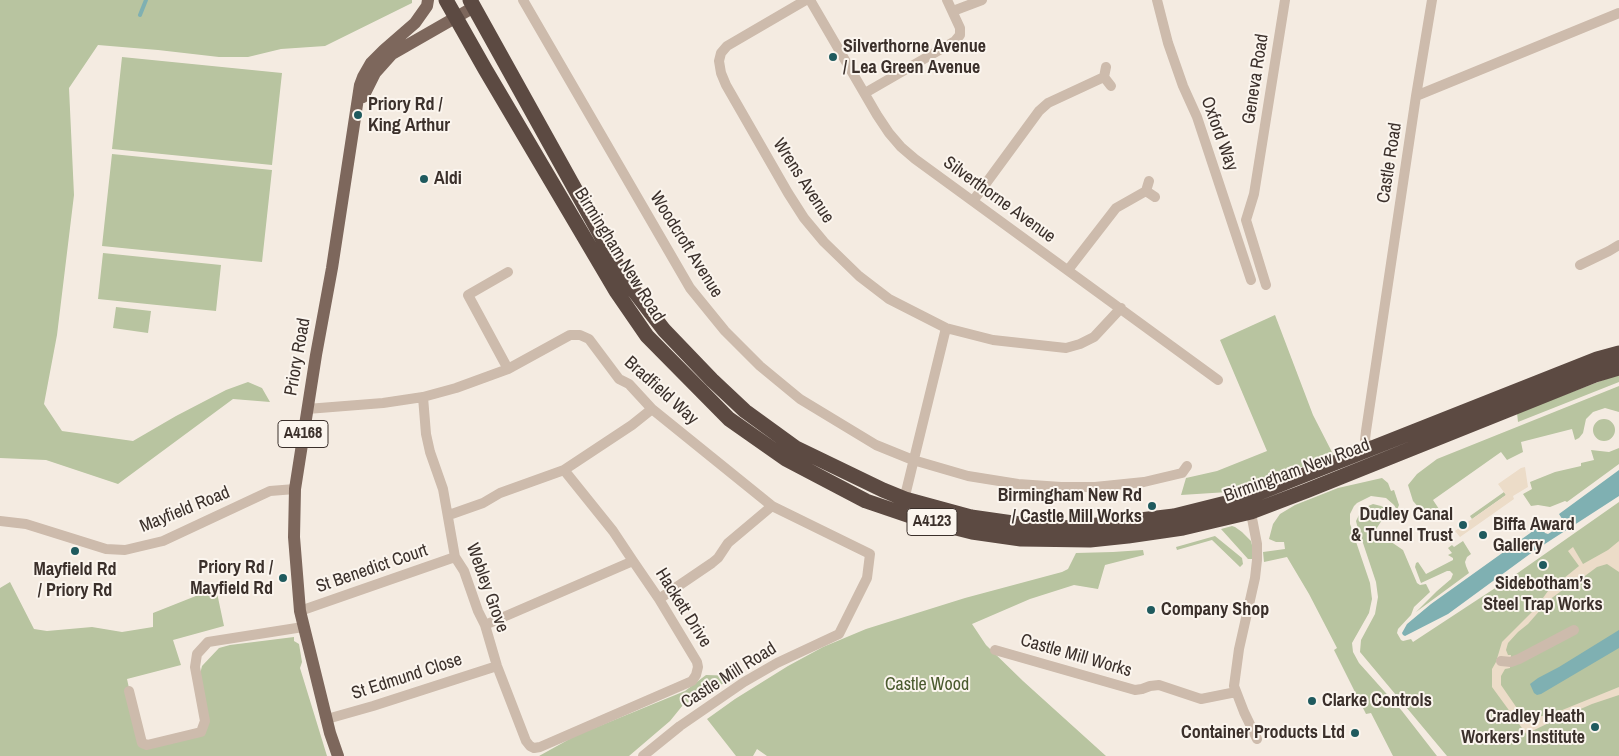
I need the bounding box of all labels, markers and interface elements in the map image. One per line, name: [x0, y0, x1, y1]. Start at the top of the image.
street label: Geneva Road: [1238, 32, 1274, 126]
place label: Silverthorne Avenue / Lea Green Avenue: [843, 36, 986, 78]
marker: Silverthorne Avenue / Lea Green Avenue: [827, 51, 839, 63]
place label: Priory Rd / King Arthur: [368, 94, 450, 136]
street label: Oxford Way: [1196, 94, 1242, 174]
marker: Priory Rd / King Arthur: [352, 109, 364, 121]
street label: Castle Road: [1373, 121, 1407, 205]
street label: Wrens Avenue: [768, 135, 838, 227]
street label: Silverthorne Avenue: [939, 152, 1059, 248]
place label: Aldi: [434, 168, 462, 190]
marker: Aldi: [418, 173, 430, 185]
street label: Birmingham New Road: [569, 184, 669, 326]
street label: Woodcroft Avenue: [645, 188, 727, 302]
street label: Priory Road: [281, 316, 315, 398]
street label: Bradfield Way: [620, 352, 702, 430]
road number: A4168: [278, 420, 328, 448]
street label: Birmingham New Road: [1221, 435, 1373, 507]
street label: Mayfield Road: [137, 482, 233, 538]
place label: Birmingham New Rd / Castle Mill Works: [998, 485, 1142, 528]
marker: Birmingham New Rd / Castle Mill Works: [1146, 500, 1158, 512]
place label: Dudley Canal & Tunnel Trust: [1351, 504, 1453, 546]
road number: A4123: [907, 508, 957, 536]
place label: Biffa Award Gallery: [1493, 514, 1575, 556]
marker: Dudley Canal & Tunnel Trust: [1457, 519, 1469, 531]
marker: Biffa Award Gallery: [1477, 529, 1489, 541]
street label: St Benedict Court: [313, 540, 431, 598]
street label: Webley Grove: [461, 540, 513, 636]
marker: Mayfield Rd / Priory Rd: [69, 545, 81, 557]
place label: Priory Rd / Mayfield Rd: [190, 557, 273, 600]
place label: Mayfield Rd / Priory Rd: [34, 559, 116, 602]
marker: Sidebotham’s Steel Trap Works: [1537, 559, 1549, 571]
street label: Hackett Drive: [650, 564, 716, 652]
marker: Priory Rd / Mayfield Rd: [277, 572, 289, 584]
place label: Sidebotham’s Steel Trap Works: [1483, 573, 1603, 616]
place label: Company Shop: [1161, 599, 1269, 621]
marker: Company Shop: [1145, 604, 1157, 616]
street label: Castle Mill Works: [1018, 630, 1134, 682]
street label: Castle Mill Road: [677, 638, 781, 714]
street label: St Edmund Close: [349, 649, 465, 705]
park label: Castle Wood: [885, 674, 969, 696]
place label: Clarke Controls: [1322, 690, 1432, 712]
marker: Clarke Controls: [1306, 695, 1318, 707]
place label: Cradley Heath Workers' Institute: [1461, 706, 1585, 749]
marker: Cradley Heath Workers' Institute: [1589, 721, 1601, 733]
place label: Container Products Ltd: [1181, 722, 1345, 744]
marker: Container Products Ltd: [1349, 727, 1361, 739]

